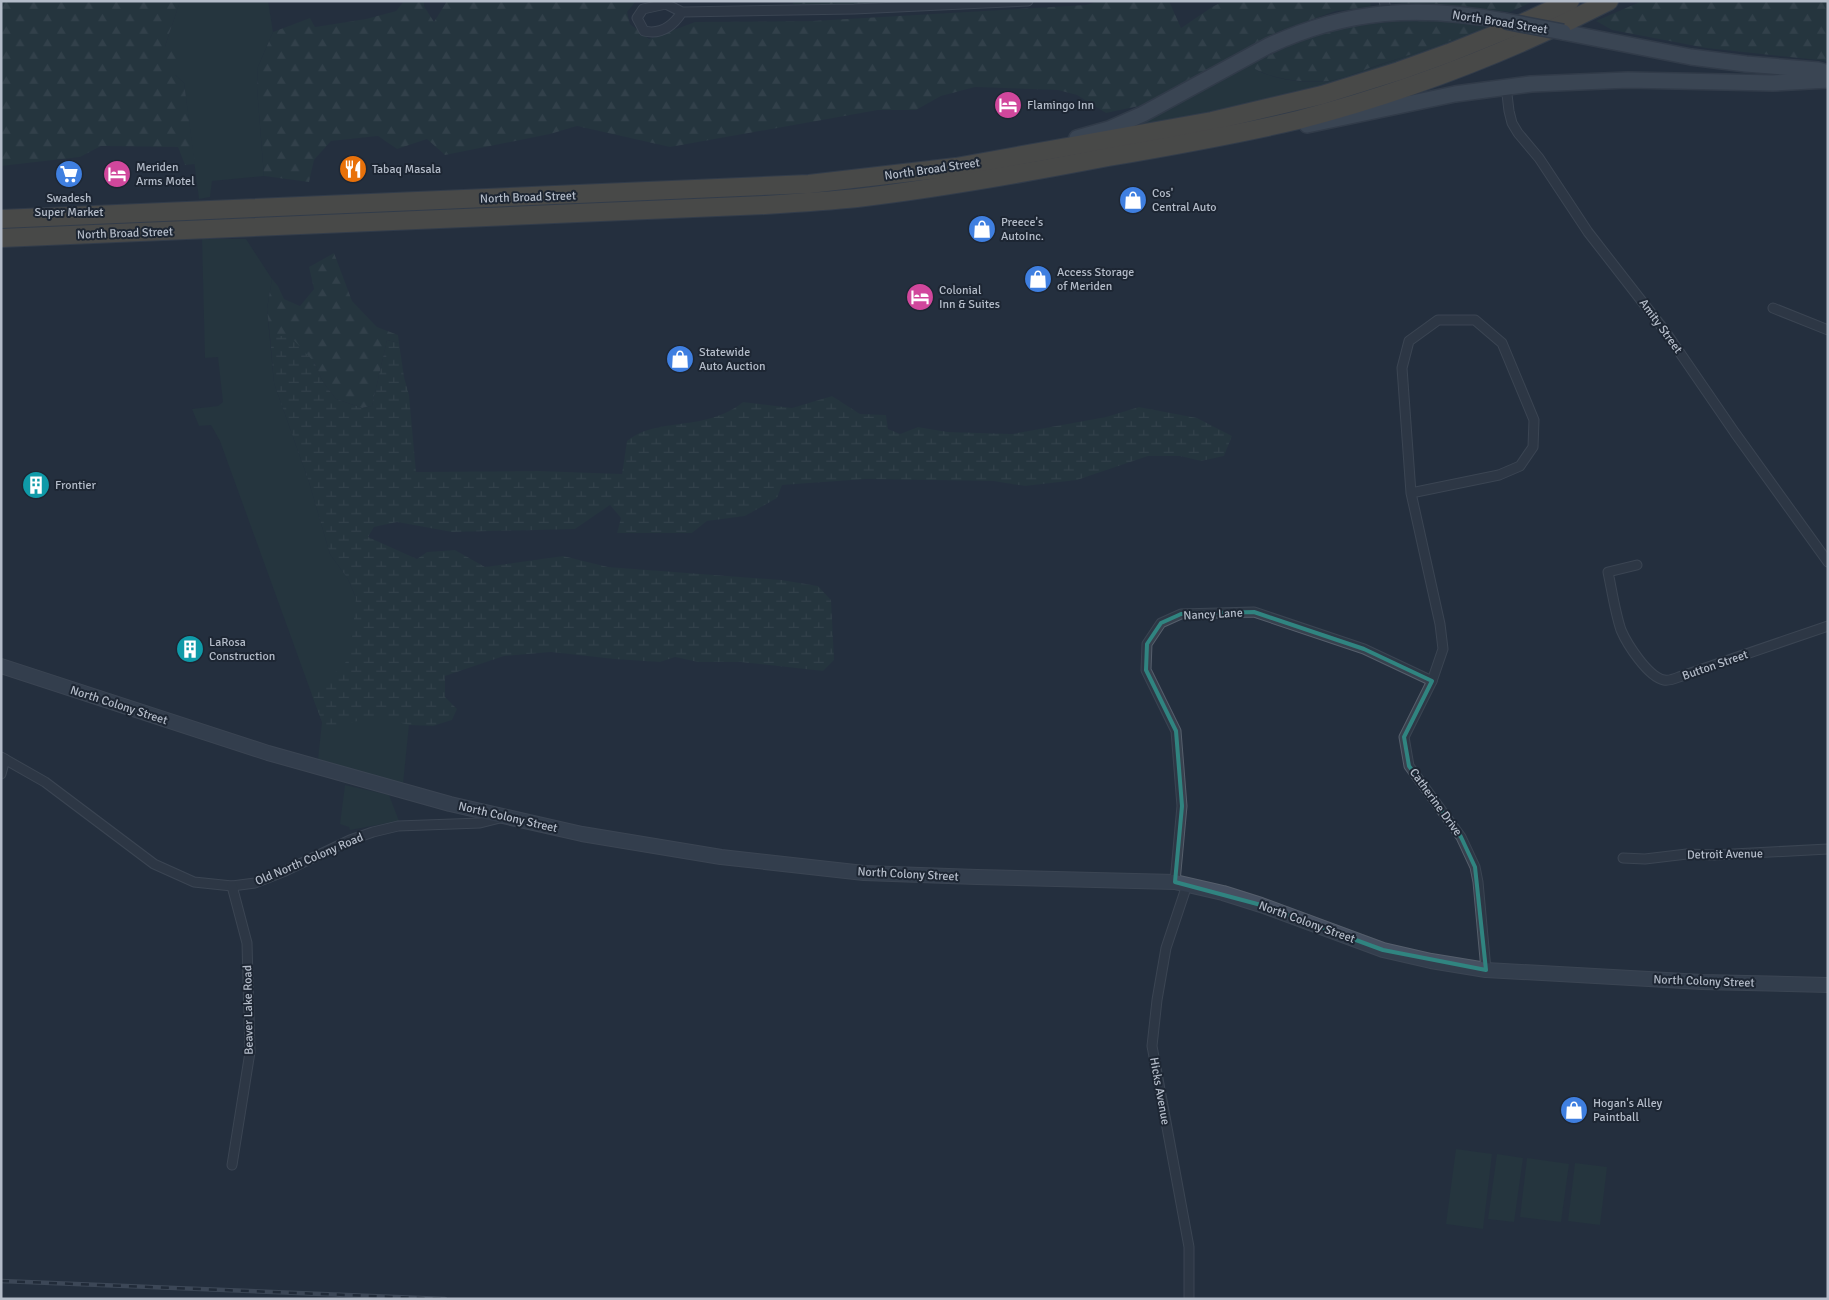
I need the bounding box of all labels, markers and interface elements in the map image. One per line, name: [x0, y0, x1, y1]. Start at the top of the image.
street label: North Broad Street: [1451, 8, 1549, 37]
hotel icon: Flamingo Inn: [993, 90, 1023, 120]
place label: Flamingo Inn: [1027, 98, 1094, 113]
restaurant icon: Tabaq Masala: [338, 154, 368, 184]
street label: North Broad Street: [883, 155, 981, 184]
supermarket icon: Swadesh Super Market: [54, 159, 84, 189]
hotel icon: Meriden Arms Motel: [102, 159, 132, 189]
place label: Meriden Arms Motel: [136, 160, 195, 189]
place label: Tabaq Masala: [372, 162, 441, 177]
shop icon: Cos' Central Auto: [1118, 185, 1148, 215]
place label: Cos' Central Auto: [1152, 186, 1217, 215]
street label: North Broad Street: [480, 188, 576, 207]
place label: Swadesh Super Market: [35, 191, 103, 220]
shop icon: Preece's AutoInc.: [967, 214, 997, 244]
place label: Preece's AutoInc.: [1001, 215, 1044, 244]
street label: North Broad Street: [77, 224, 173, 243]
shop icon: Access Storage of Meriden: [1023, 264, 1053, 294]
place label: Access Storage of Meriden: [1057, 265, 1134, 294]
hotel icon: Colonial Inn & Suites: [905, 282, 935, 312]
place label: Colonial Inn & Suites: [939, 283, 1000, 312]
street label: Amity Street: [1636, 296, 1685, 357]
shop icon: Statewide Auto Auction: [665, 344, 695, 374]
place label: Statewide Auto Auction: [699, 345, 765, 374]
building icon: Frontier: [21, 470, 51, 500]
place label: Frontier: [55, 478, 97, 493]
street label: Nancy Lane: [1183, 605, 1243, 624]
building icon: LaRosa Construction: [175, 634, 205, 664]
place label: LaRosa Construction: [209, 635, 275, 664]
street label: Button Street: [1680, 647, 1750, 684]
street label: North Colony Street: [68, 683, 169, 728]
street label: Catherine Drive: [1406, 766, 1465, 839]
street label: North Colony Street: [457, 799, 559, 836]
street label: Old North Colony Road: [253, 830, 366, 889]
street label: Detroit Avenue: [1687, 846, 1763, 863]
street label: North Colony Street: [857, 864, 959, 885]
street label: North Colony Street: [1257, 898, 1357, 947]
street label: Beaver Lake Road: [240, 965, 257, 1055]
street label: North Colony Street: [1653, 972, 1755, 991]
street label: Hicks Avenue: [1146, 1056, 1173, 1126]
shop icon: Hogan's Alley Paintball: [1559, 1095, 1589, 1125]
place label: Hogan's Alley Paintball: [1593, 1096, 1663, 1125]

